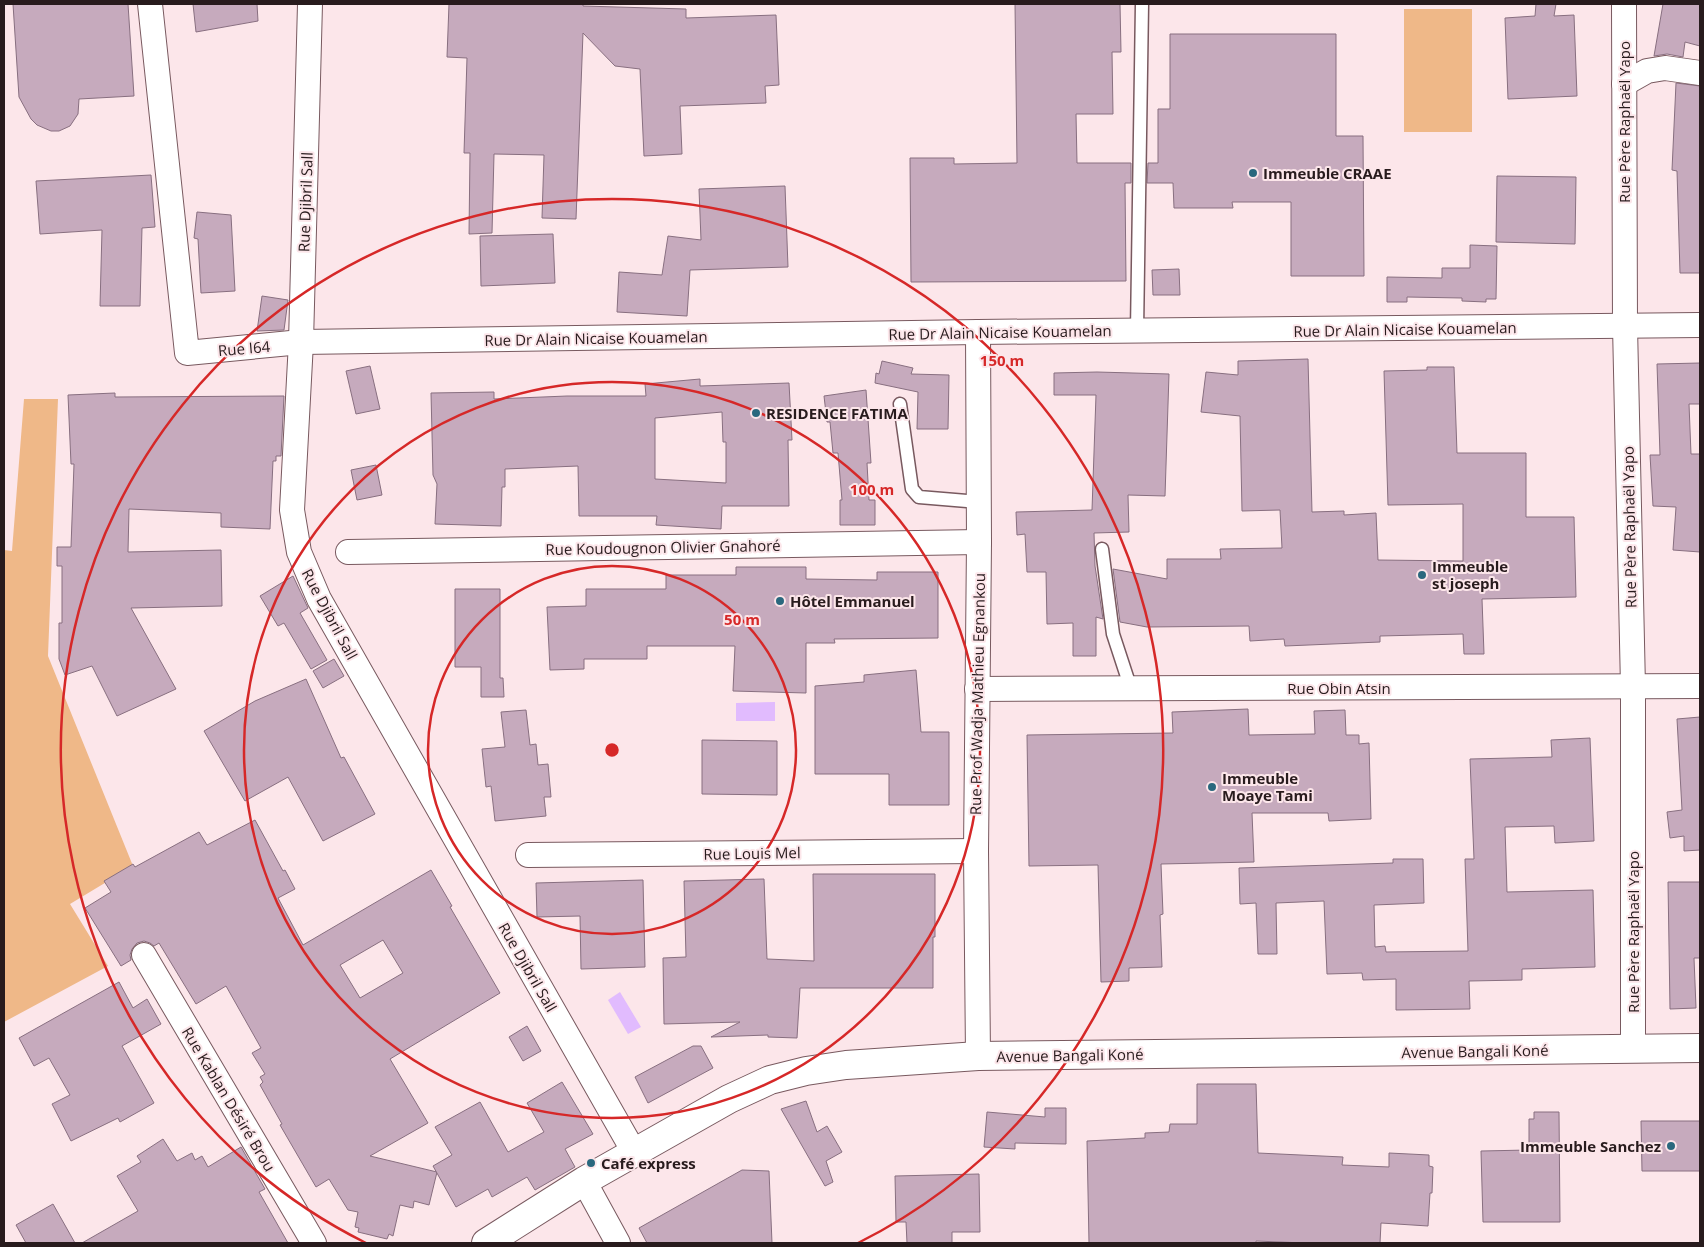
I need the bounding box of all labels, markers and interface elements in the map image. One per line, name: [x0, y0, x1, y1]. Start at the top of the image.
street label: Rue Père Raphaël Yapo: [1614, 41, 1634, 203]
street label: Rue Djibril Sall: [293, 152, 317, 252]
place label: Immeuble CRAAE: [1263, 163, 1392, 183]
marker: Immeuble CRAAE: [1247, 167, 1259, 179]
street label: Rue Dr Alain Nicaise Kouamelan: [1293, 317, 1517, 341]
street label: Rue Dr Alain Nicaise Kouamelan: [888, 320, 1112, 344]
street label: Rue Dr Alain Nicaise Kouamelan: [484, 326, 708, 350]
street label: Rue I64: [217, 336, 271, 360]
text: 150 m: [980, 350, 1024, 370]
place label: RESIDENCE FATIMA: [766, 403, 908, 423]
marker: RESIDENCE FATIMA: [750, 407, 762, 419]
street label: Rue Père Raphaël Yapo: [1618, 446, 1640, 608]
text: 100 m: [850, 479, 894, 499]
street label: Rue Koudougnon Olivier Gnahoré: [545, 535, 781, 559]
place label: Immeuble st joseph: [1432, 556, 1508, 593]
street label: Rue Djibril Sall: [298, 565, 362, 663]
marker: Immeuble st joseph: [1416, 569, 1428, 581]
street label: Rue Prof Wadja Mathieu Egnankou: [965, 573, 989, 815]
place label: Hôtel Emmanuel: [790, 591, 915, 611]
marker: Hôtel Emmanuel: [774, 595, 786, 607]
text: 50 m: [724, 609, 760, 629]
street label: Rue Obin Atsin: [1287, 678, 1391, 698]
centre of rings: [603, 741, 621, 759]
place label: Immeuble Moaye Tami: [1222, 768, 1313, 805]
marker: Immeuble Moaye Tami: [1206, 781, 1218, 793]
street label: Rue Louis Mel: [703, 842, 801, 864]
street label: Rue Père Raphaël Yapo: [1623, 851, 1643, 1013]
street label: Rue Djibril Sall: [494, 919, 562, 1015]
street label: Rue Kablan Désiré Brou: [178, 1023, 280, 1175]
street label: Avenue Bangali Koné: [1401, 1040, 1549, 1062]
street label: Avenue Bangali Koné: [996, 1044, 1144, 1066]
place label: Immeuble Sanchez: [1520, 1136, 1661, 1156]
marker: Immeuble Sanchez: [1665, 1140, 1677, 1152]
place label: Café express: [601, 1153, 696, 1173]
marker: Café express: [585, 1157, 597, 1169]

